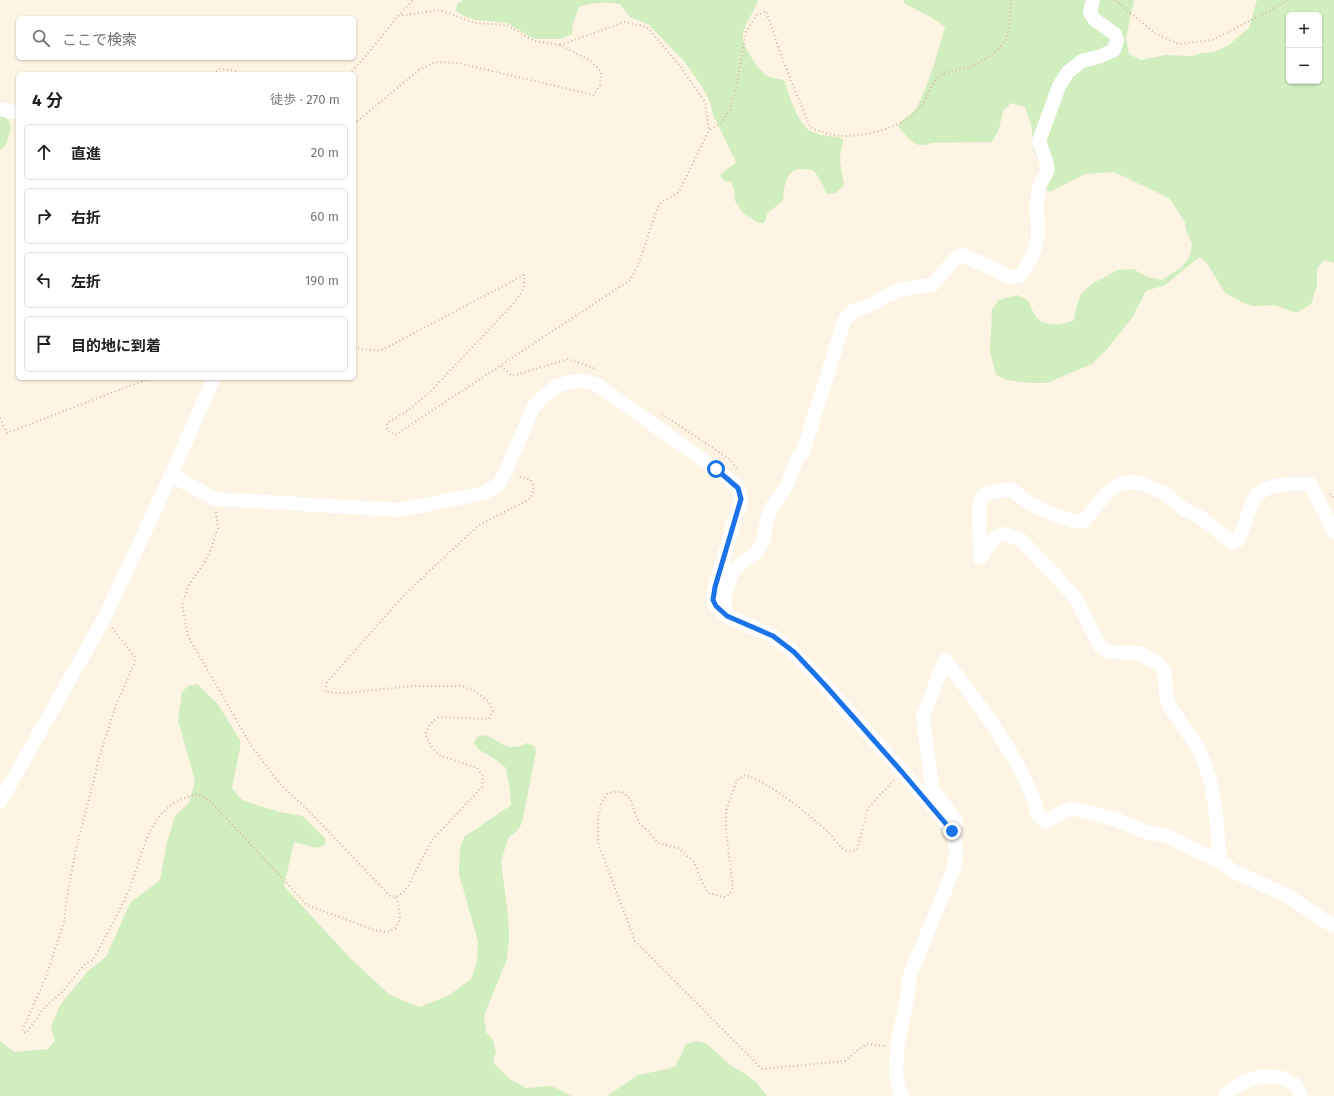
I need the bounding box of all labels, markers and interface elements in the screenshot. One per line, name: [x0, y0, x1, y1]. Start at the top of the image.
map controls: [1286, 12, 1322, 84]
button: +: [1286, 12, 1322, 48]
search box: [16, 16, 356, 60]
icon: search: [30, 27, 52, 49]
text: ここで検索: [62, 31, 137, 49]
button: −: [1286, 48, 1322, 84]
text: 4 分: [32, 90, 63, 111]
text: 徒歩 · 270 m: [270, 92, 340, 107]
icon: ahead: [33, 141, 55, 163]
text: 直進: [71, 145, 101, 163]
text: 20 m: [311, 145, 339, 160]
icon: right: [33, 205, 55, 227]
text: 右折: [71, 209, 101, 227]
text: 60 m: [310, 209, 339, 224]
icon: left: [33, 269, 55, 291]
text: 左折: [71, 273, 101, 291]
text: 190 m: [305, 273, 339, 288]
icon: arrive: [33, 333, 55, 355]
text: 目的地に到着: [71, 337, 161, 355]
route start: [707, 460, 725, 478]
route end: [943, 822, 961, 840]

